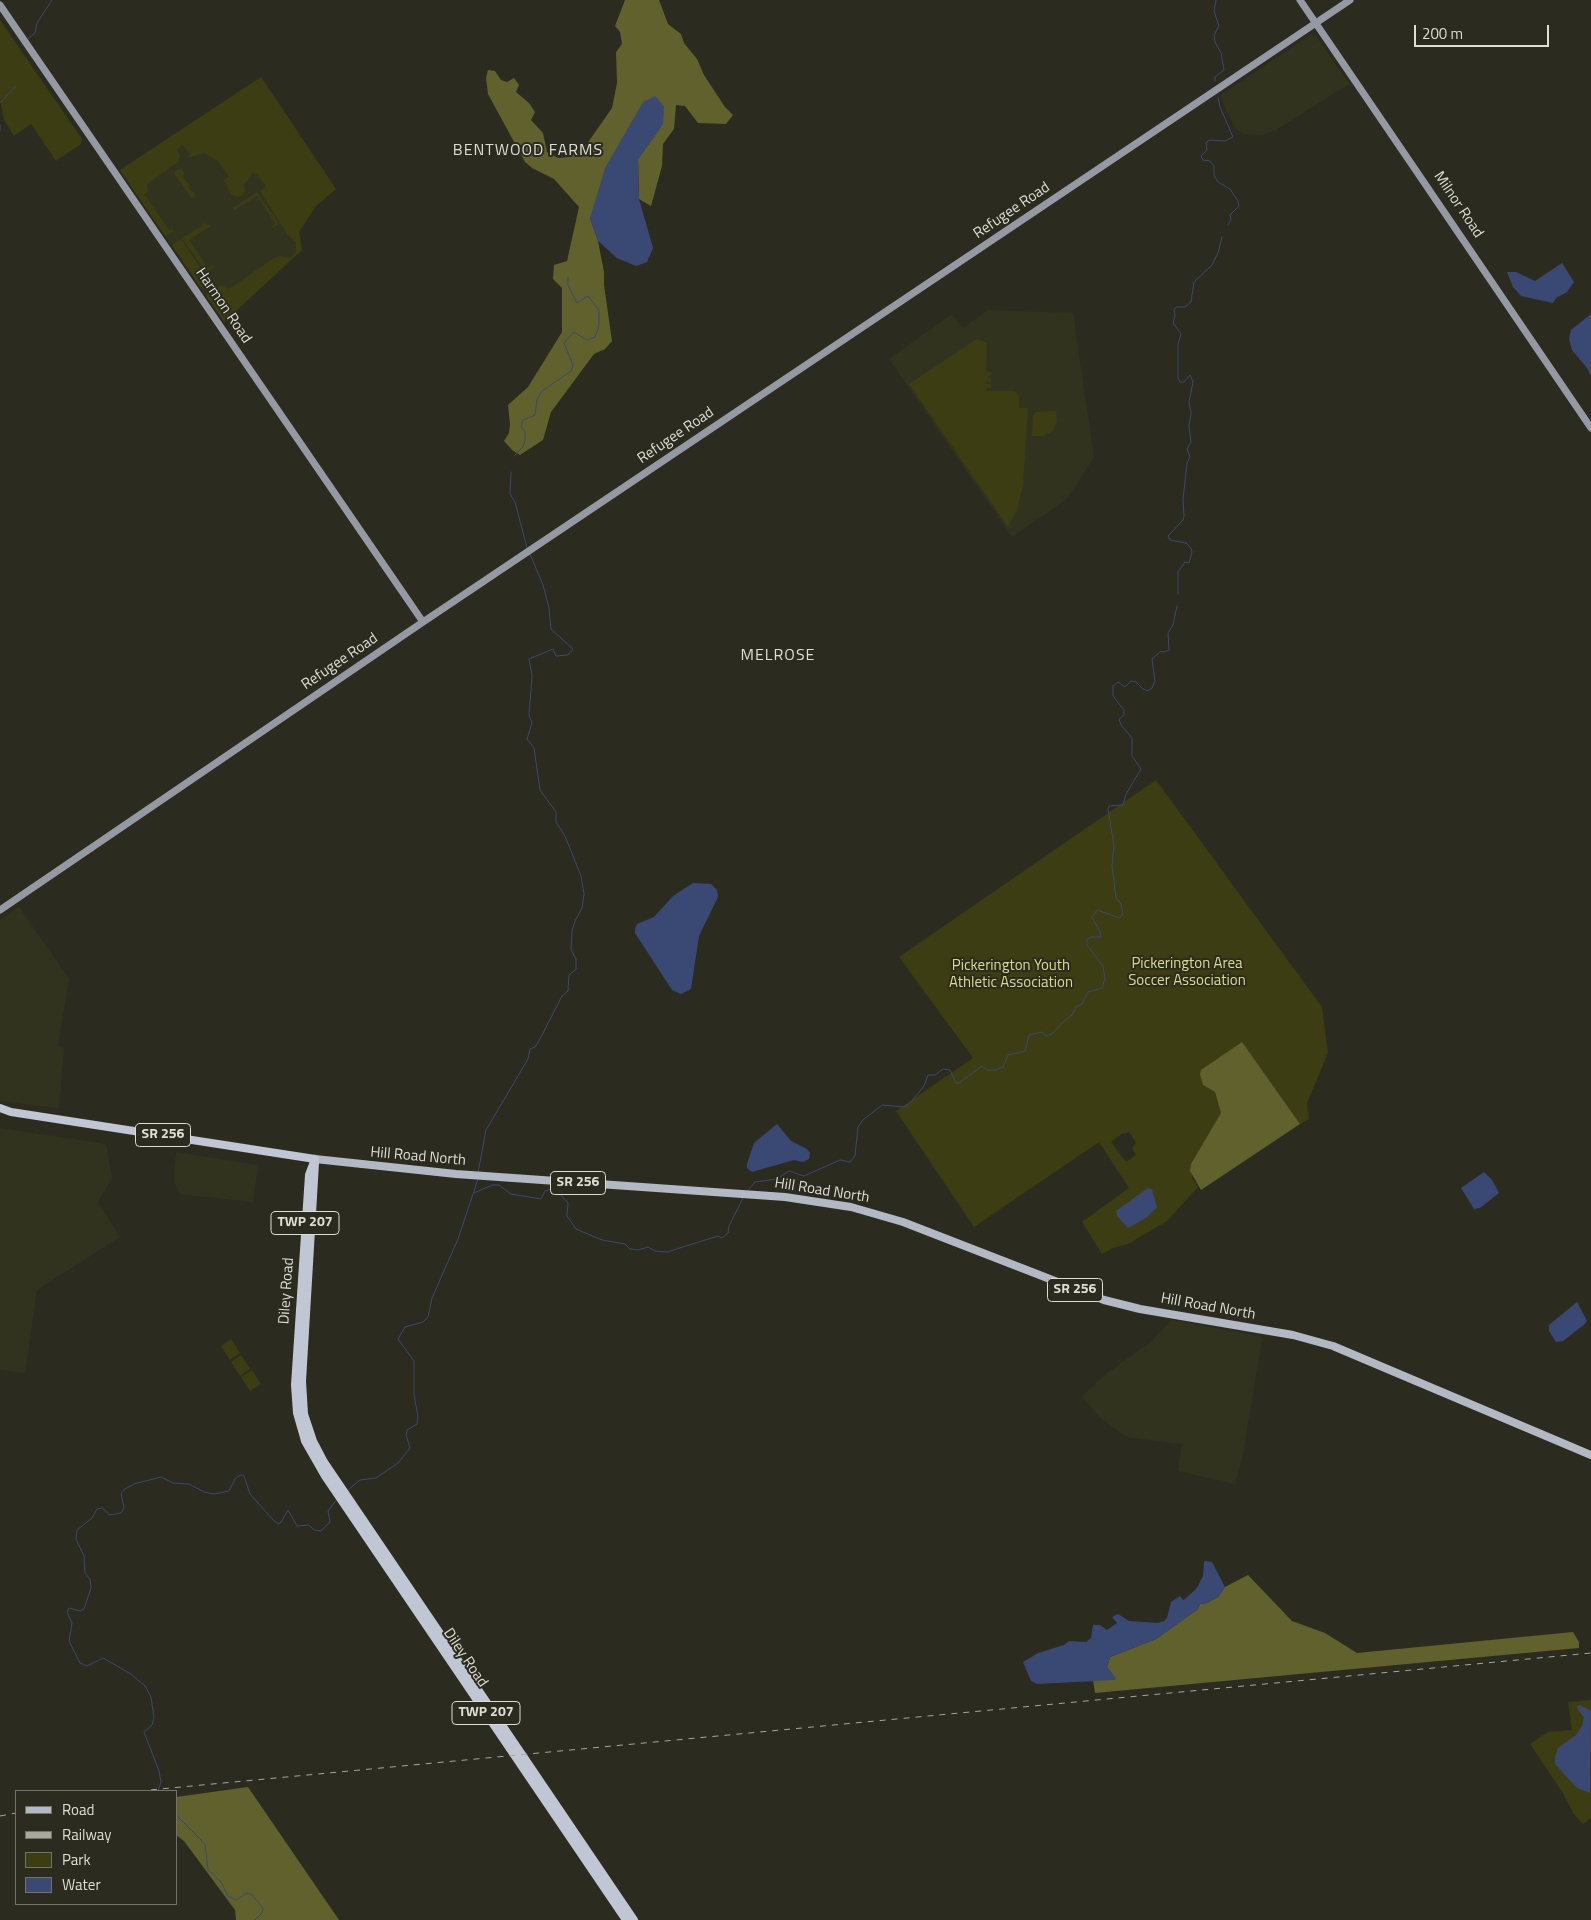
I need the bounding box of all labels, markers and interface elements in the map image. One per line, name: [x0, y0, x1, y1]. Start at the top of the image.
scale bar: [1416, 15, 1551, 47]
text: 200 m: [1422, 22, 1463, 45]
district label: BENTWOOD FARMS: [451, 141, 605, 161]
street label: Milnor Road: [1429, 168, 1487, 242]
street label: Refugee Road: [970, 179, 1054, 243]
street label: Harmon Road: [191, 265, 255, 347]
street label: Refugee Road: [634, 404, 718, 468]
street label: Refugee Road: [298, 630, 382, 694]
district label: MELROSE: [740, 646, 816, 666]
park label: Pickerington Area Soccer Association: [1128, 955, 1246, 990]
park label: Pickerington Youth Athletic Association: [949, 957, 1073, 992]
road number: SR 256: [136, 1124, 190, 1146]
street label: Hill Road North: [369, 1144, 467, 1170]
road number: SR 256: [550, 1172, 606, 1194]
street label: Hill Road North: [773, 1175, 871, 1207]
road number: TWP 207: [271, 1212, 339, 1234]
street label: Diley Road: [276, 1257, 298, 1325]
road number: SR 256: [1048, 1278, 1102, 1302]
street label: Hill Road North: [1159, 1290, 1257, 1324]
street label: Diley Road: [439, 1625, 491, 1691]
road number: TWP 207: [452, 1702, 520, 1725]
legend: [15, 1790, 178, 1905]
text: Road: [62, 1798, 94, 1821]
text: Railway: [62, 1823, 112, 1846]
text: Park: [62, 1848, 91, 1871]
text: Water: [62, 1873, 101, 1896]

